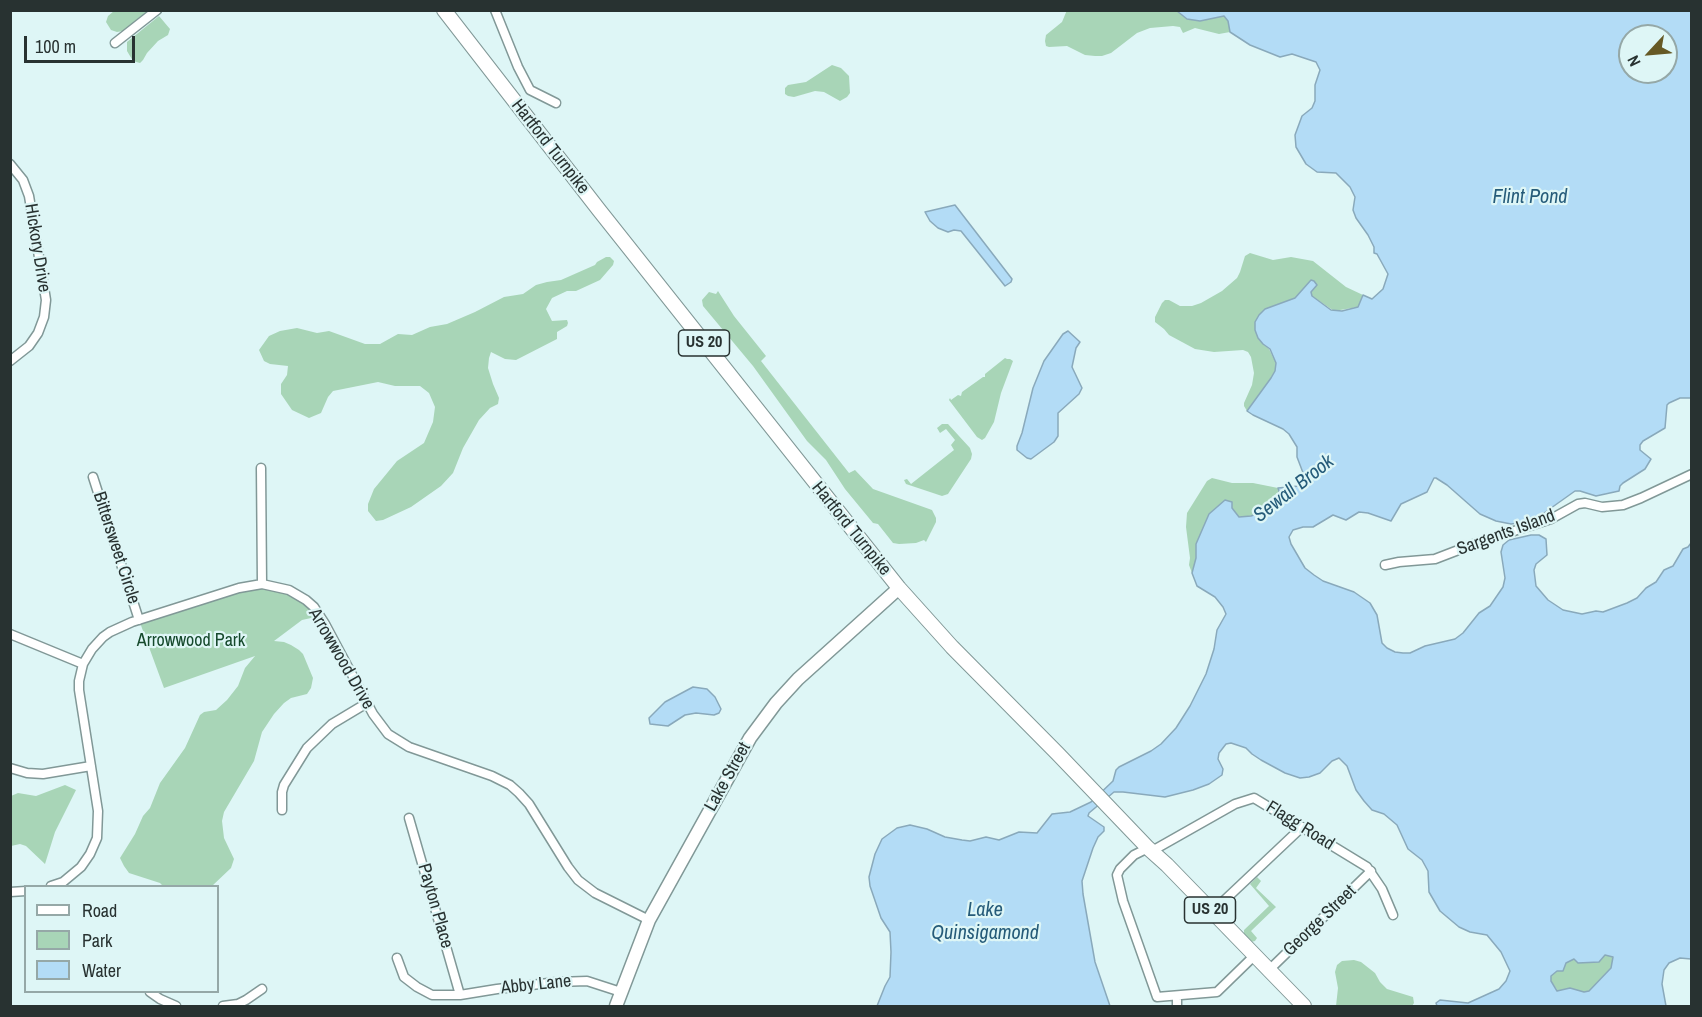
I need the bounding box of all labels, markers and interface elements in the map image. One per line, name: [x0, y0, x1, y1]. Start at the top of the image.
scale bar: [27, 24, 138, 62]
north arrow: [1618, 24, 1678, 84]
text: 100 m: [35, 34, 76, 59]
text: N: [1622, 52, 1646, 70]
street label: Hartford Turnpike: [506, 95, 594, 199]
water label: Flint Pond: [1493, 186, 1567, 210]
street label: Hickory Drive: [19, 202, 55, 294]
road number: US 20: [678, 330, 730, 356]
water label: Sewall Brook: [1249, 450, 1339, 528]
street label: Hartford Turnpike: [807, 478, 895, 580]
street label: Bittersweet Circle: [88, 489, 144, 607]
street label: Sargents Island: [1454, 505, 1558, 561]
street label: Arrowwood Drive: [303, 605, 379, 713]
park label: Arrowwood Park: [137, 630, 245, 652]
street label: Lake Street: [700, 739, 756, 815]
street label: Flagg Road: [1262, 797, 1338, 855]
street label: Payton Place: [413, 861, 457, 951]
street label: George Street: [1279, 881, 1361, 961]
legend: [24, 885, 219, 993]
road number: US 20: [1184, 897, 1236, 923]
text: Road: [82, 898, 117, 923]
water label: Lake Quinsigamond: [931, 899, 1039, 946]
text: Park: [82, 928, 112, 953]
text: Water: [82, 958, 121, 983]
street label: Abby Lane: [500, 971, 572, 999]

